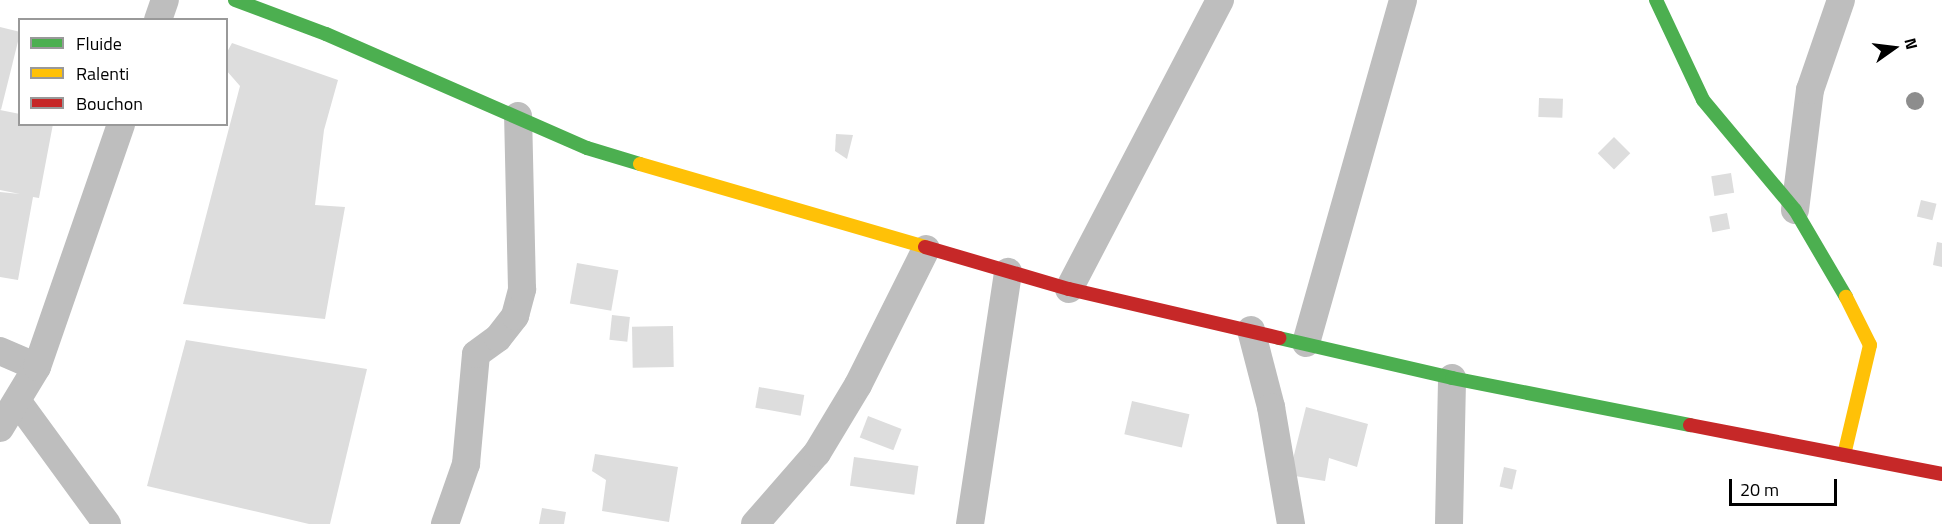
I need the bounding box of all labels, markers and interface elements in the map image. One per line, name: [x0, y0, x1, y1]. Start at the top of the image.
legend: [18, 18, 228, 126]
north arrow: [1864, 18, 1924, 78]
text: Fluide: [76, 30, 122, 57]
text: N: [1898, 35, 1924, 52]
text: Ralenti: [76, 60, 129, 87]
text: Bouchon: [76, 90, 143, 117]
scale bar: [1732, 467, 1840, 505]
text: 20 m: [1740, 476, 1779, 503]

